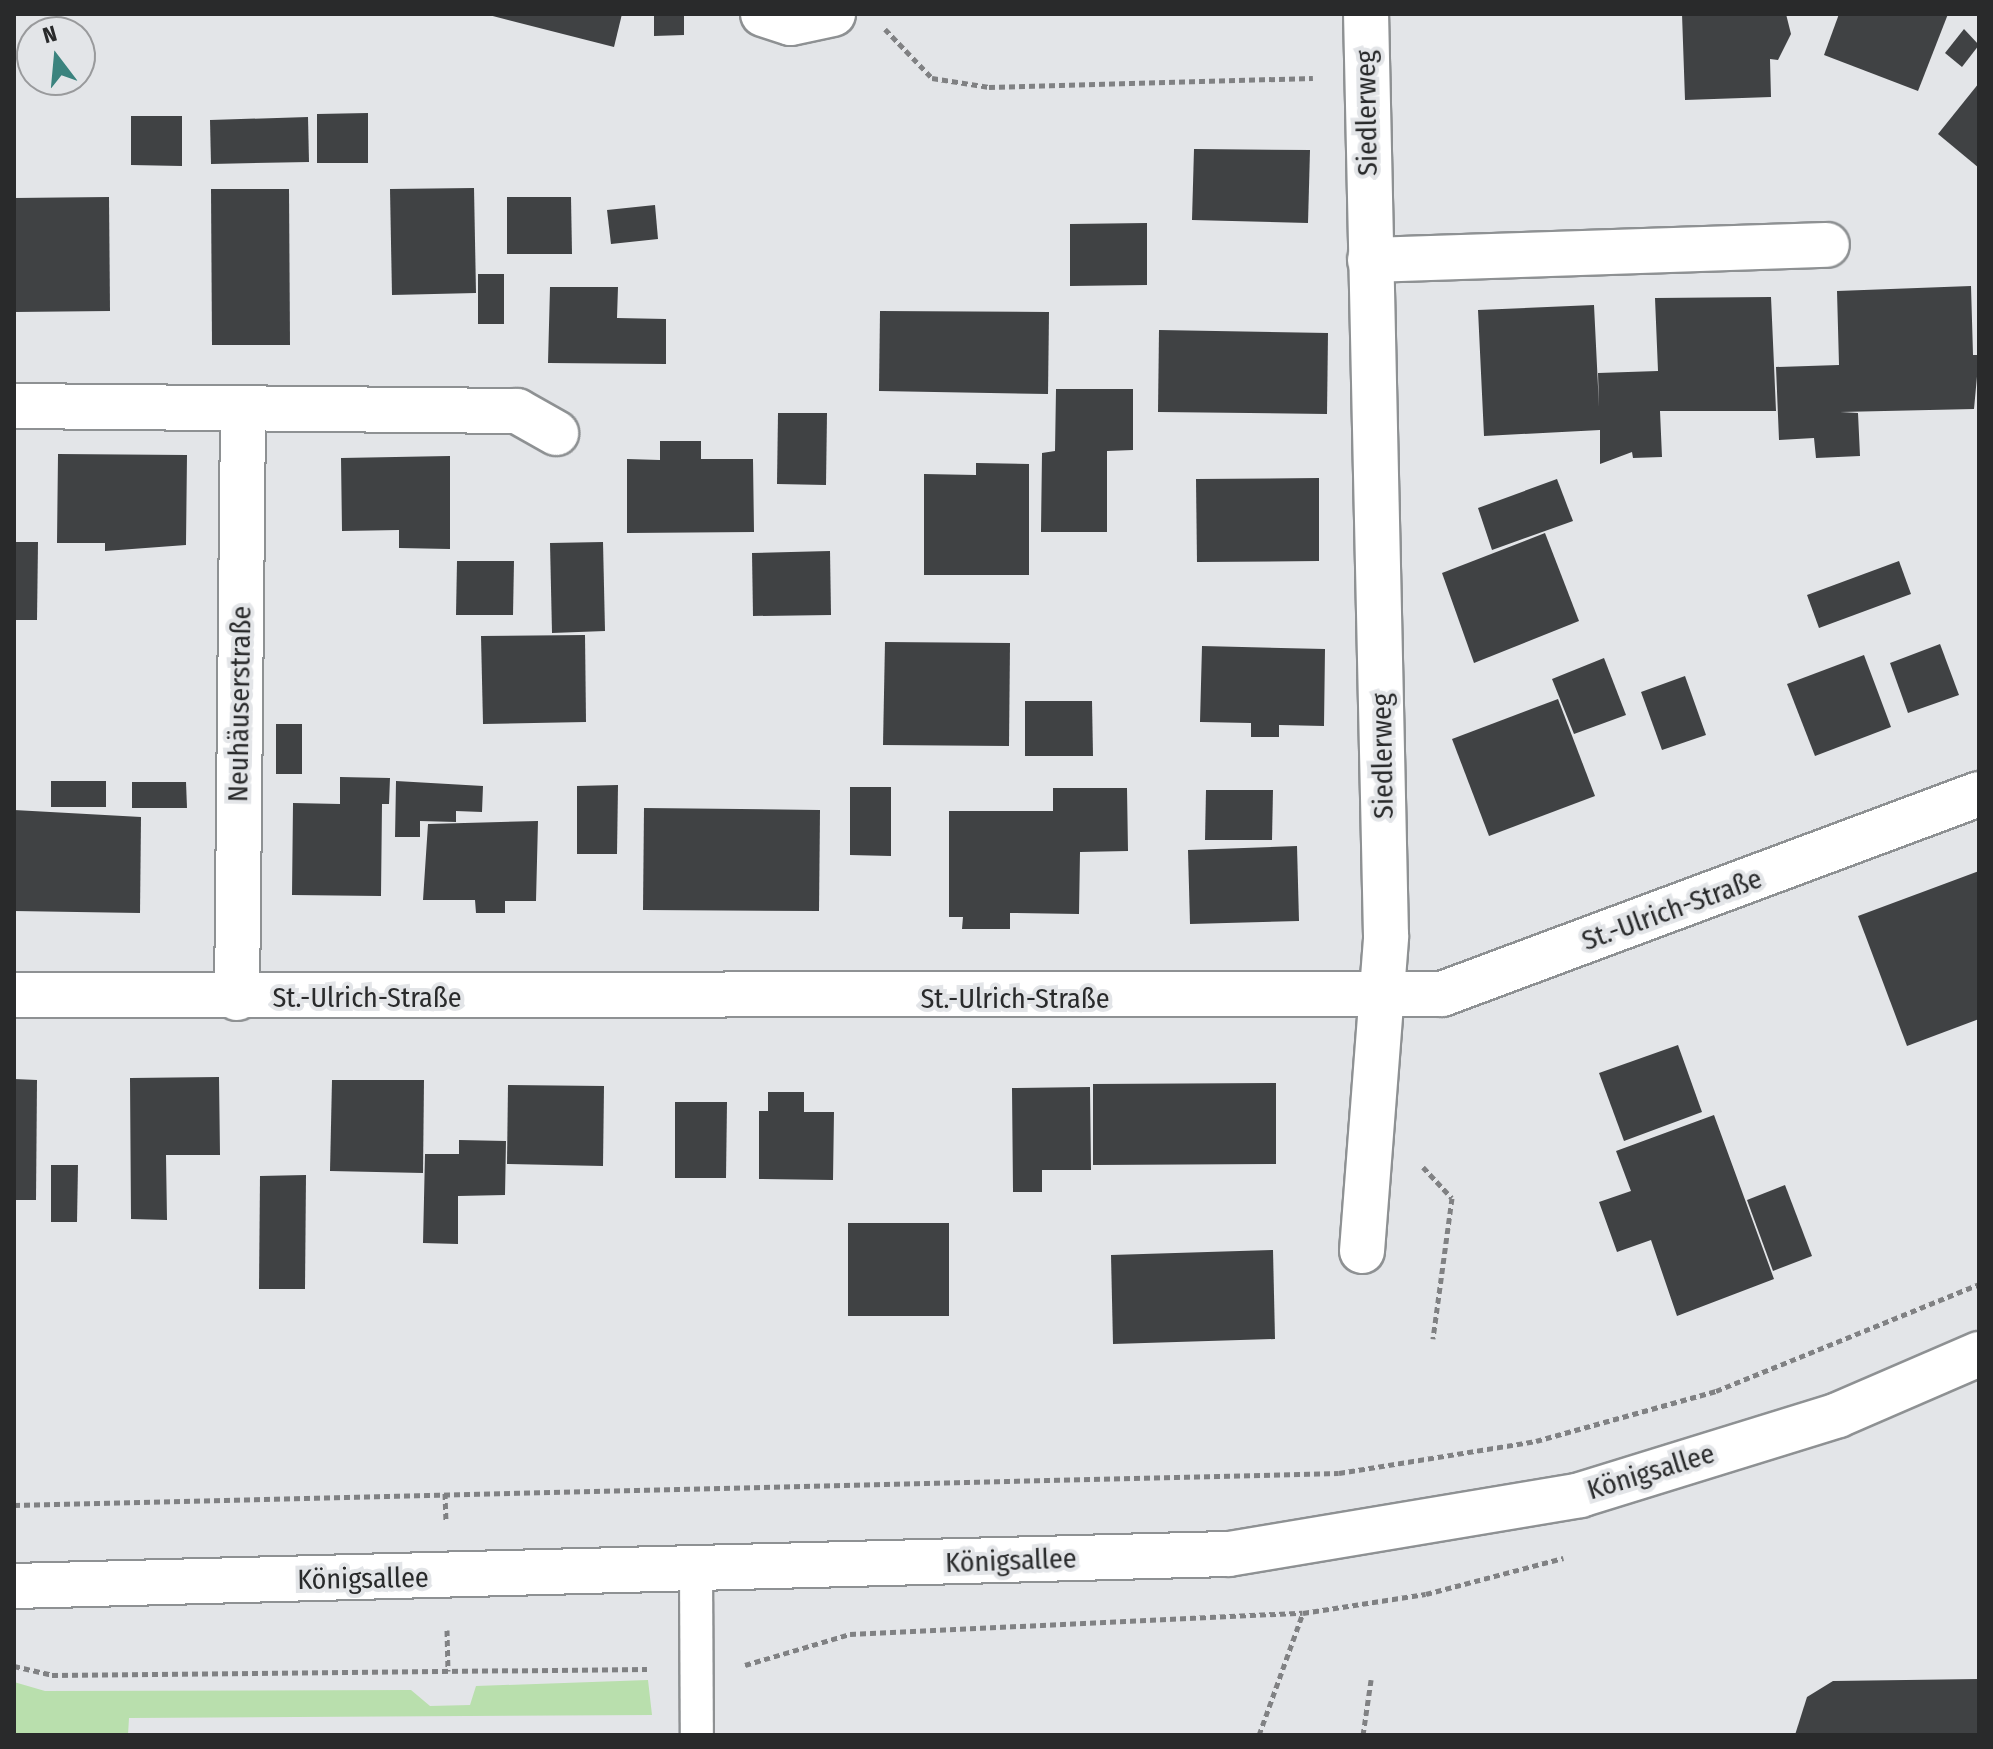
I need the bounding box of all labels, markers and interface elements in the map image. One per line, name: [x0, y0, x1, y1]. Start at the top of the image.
north arrow: [16, 16, 96, 96]
text: N: [40, 20, 60, 49]
street label: Siedlerweg: [1349, 50, 1385, 176]
street label: Neuhäuserstraße: [221, 606, 259, 802]
street label: Siedlerweg: [1365, 693, 1401, 819]
street label: St.-Ulrich-Straße: [1577, 862, 1767, 958]
street label: St.-Ulrich-Straße: [272, 981, 462, 1015]
street label: St.-Ulrich-Straße: [920, 982, 1110, 1016]
street label: Königsallee: [1583, 1437, 1719, 1507]
street label: Königsallee: [945, 1542, 1077, 1580]
street label: Königsallee: [297, 1561, 429, 1597]

